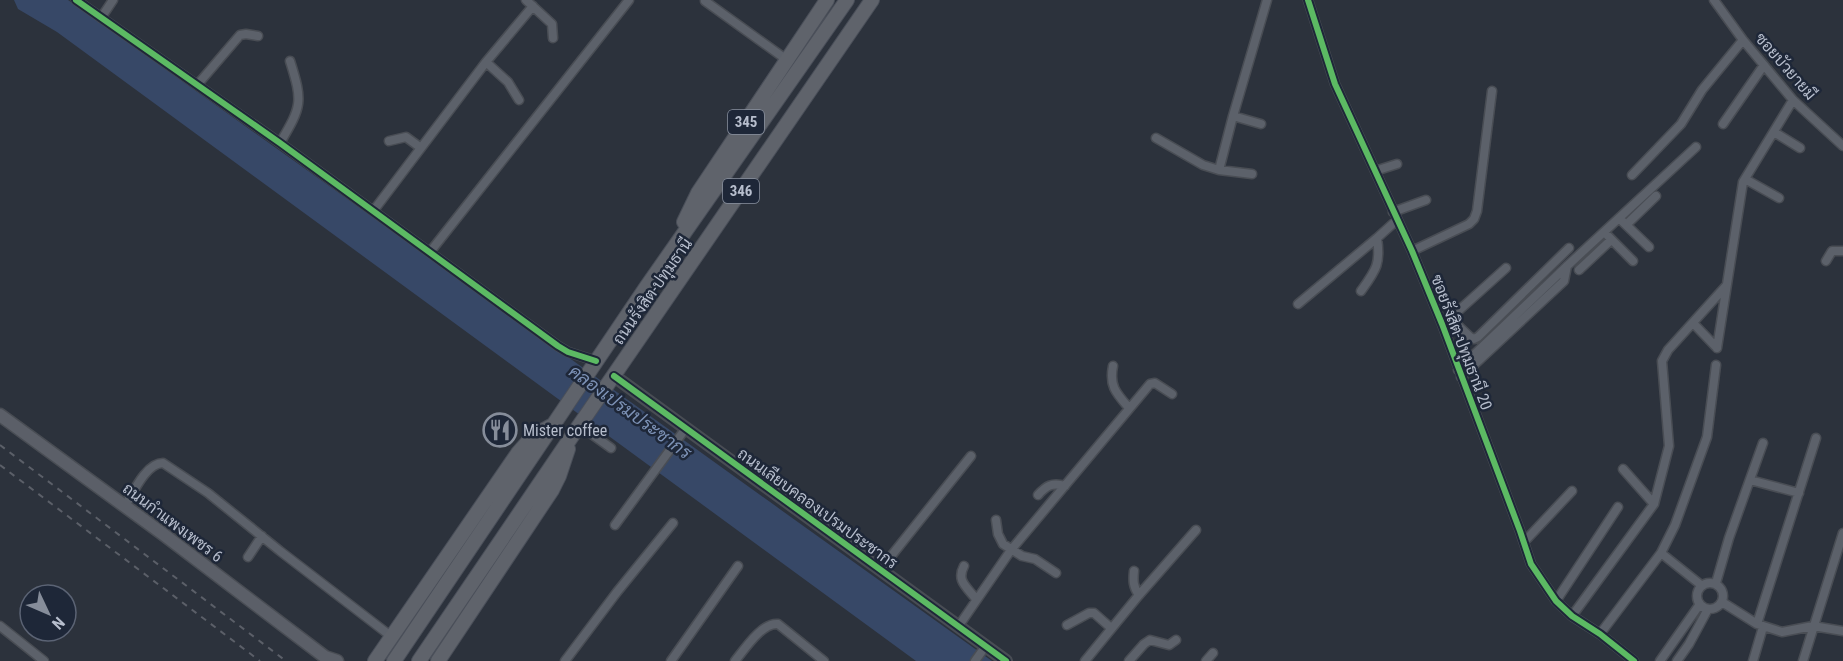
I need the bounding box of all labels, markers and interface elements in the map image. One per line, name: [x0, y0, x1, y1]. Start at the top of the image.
street label: ซอยบัวยายมี: [1751, 28, 1821, 104]
road number: 345: [728, 110, 764, 134]
road number: 346: [723, 179, 759, 203]
street label: ถนนรังสิต-ปทุมธานี: [607, 233, 698, 349]
street label: ซอยรังสิต-ปทุมธานี 20: [1425, 271, 1498, 413]
water label: คลองเปรมประชากร: [565, 360, 697, 464]
restaurant icon: Mister coffee: [482, 412, 518, 448]
place label: Mister coffee: [523, 421, 607, 440]
street label: ถนนเลียบคลองเปรมประชากร: [734, 442, 903, 573]
street label: ถนนกำแพงเพชร 6: [119, 479, 226, 566]
north arrow: [18, 583, 78, 643]
text: N: [48, 613, 69, 633]

